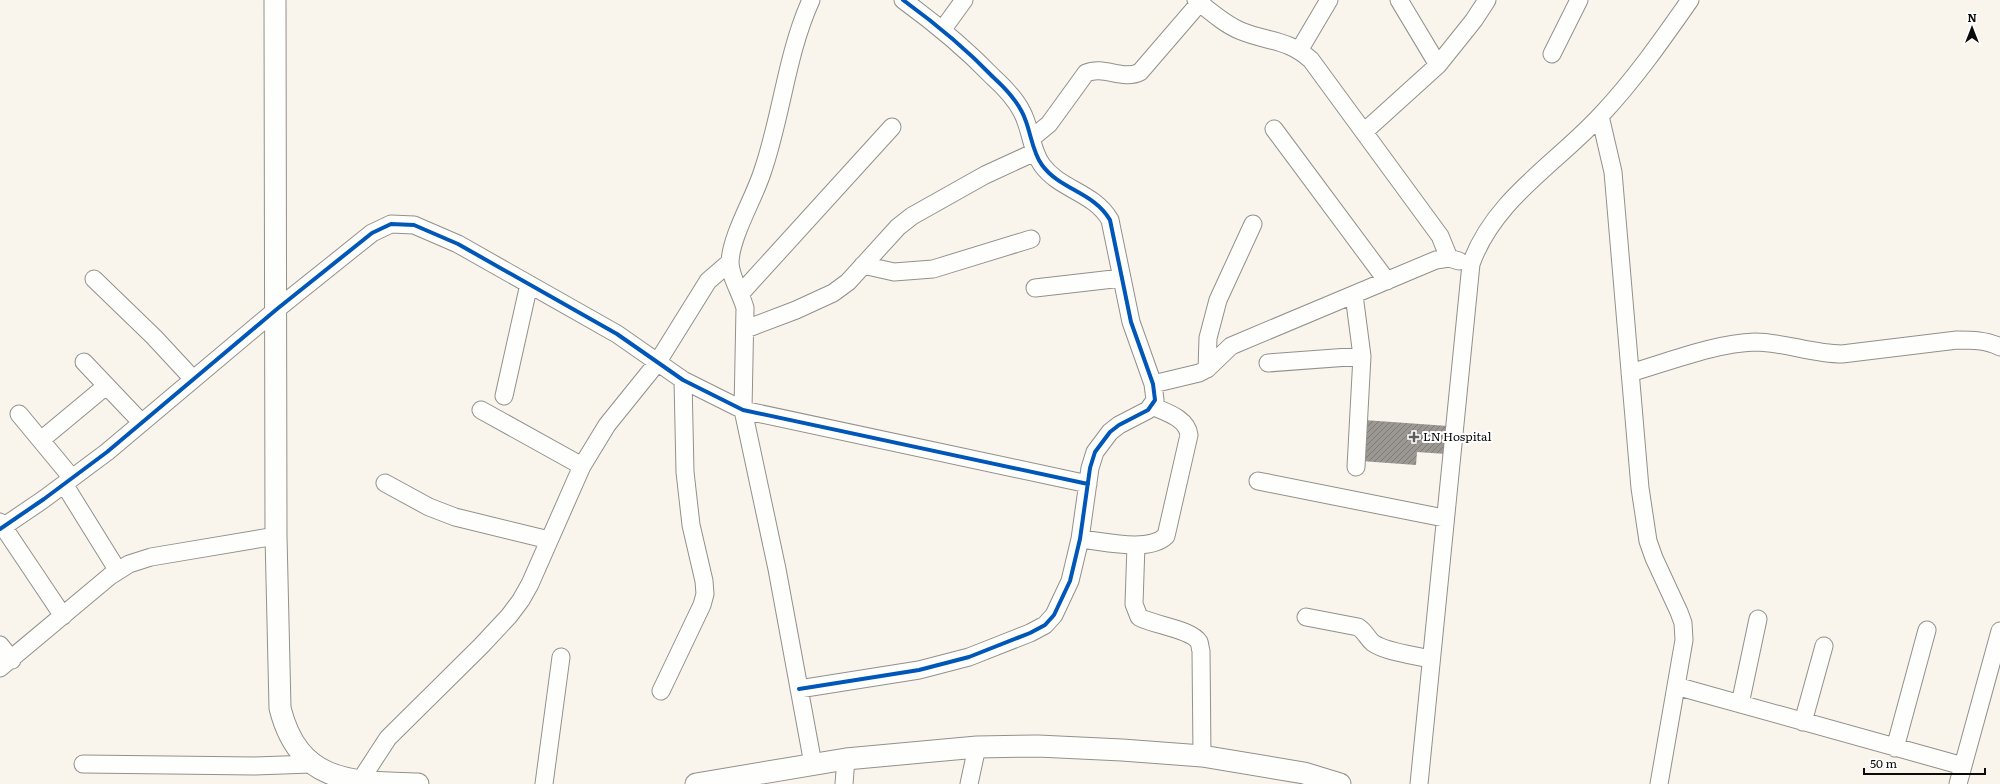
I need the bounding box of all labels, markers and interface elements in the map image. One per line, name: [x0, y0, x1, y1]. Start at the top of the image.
north arrow: [1952, 8, 1992, 48]
text: N: [1967, 9, 1977, 25]
place label: LN Hospital: [1423, 427, 1492, 445]
marker: LN Hospital: [1408, 431, 1420, 443]
scale bar: [1864, 750, 1985, 776]
text: 50 m: [1870, 754, 1897, 772]

